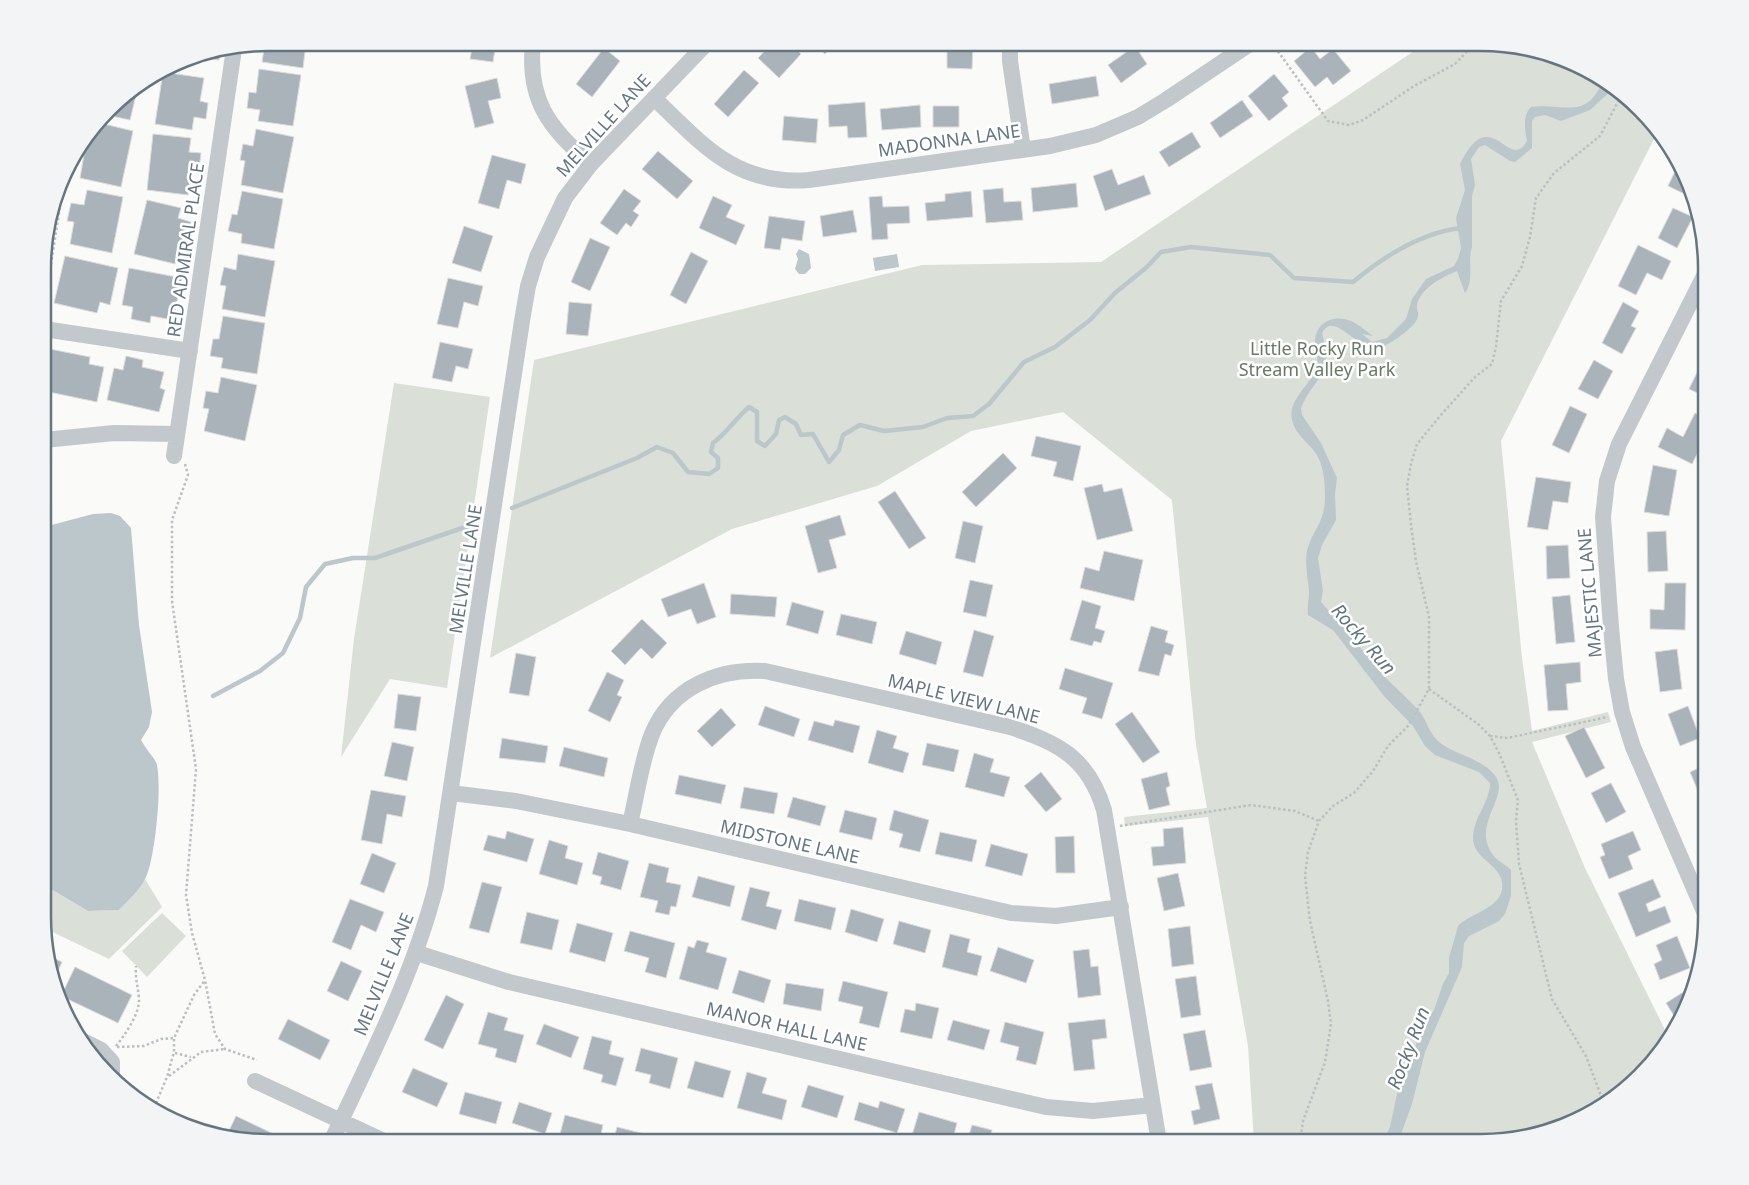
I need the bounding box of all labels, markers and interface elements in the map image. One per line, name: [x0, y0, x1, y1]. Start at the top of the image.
street label: MELVILLE LANE: [550, 68, 656, 182]
street label: MADONNA LANE: [876, 118, 1022, 162]
street label: RED ADMIRAL PLACE: [161, 161, 209, 339]
park label: Little Rocky Run Stream Valley Park: [1239, 336, 1396, 381]
street label: MELVILLE LANE: [443, 503, 487, 635]
street label: MAJESTIC LANE: [1571, 527, 1607, 659]
water label: Rocky Run: [1326, 598, 1402, 680]
street label: MAPLE VIEW LANE: [886, 668, 1042, 728]
street label: MIDSTONE LANE: [718, 813, 862, 869]
street label: MELVILLE LANE: [347, 909, 419, 1039]
street label: MANOR HALL LANE: [704, 996, 870, 1056]
water label: Rocky Run: [1380, 1003, 1436, 1093]

